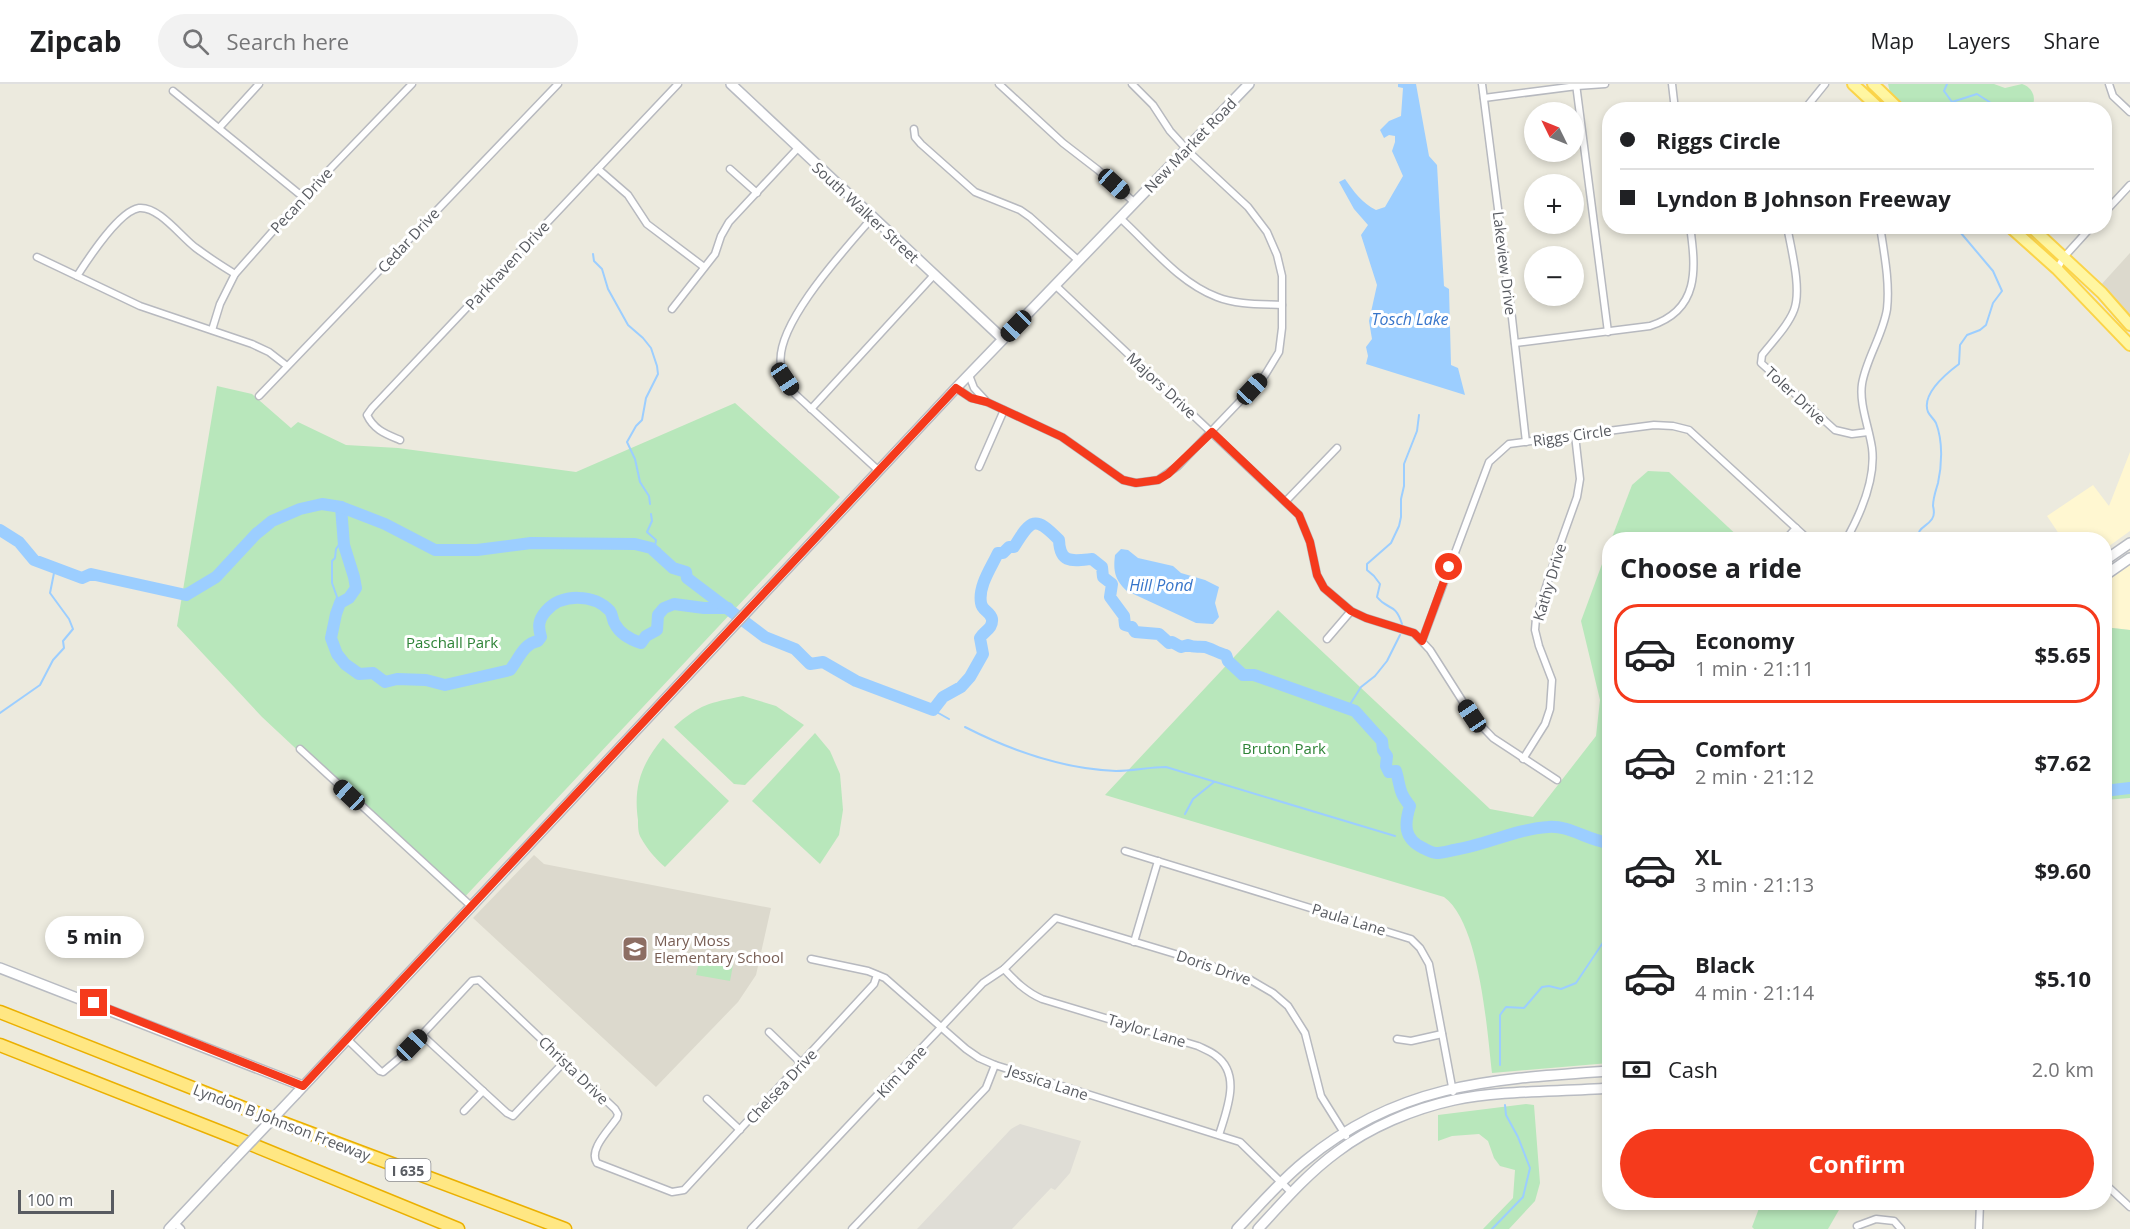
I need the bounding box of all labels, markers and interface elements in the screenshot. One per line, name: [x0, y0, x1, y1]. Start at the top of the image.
search box: [158, 14, 578, 68]
text: Zipcab: [30, 22, 122, 60]
icon: search: [179, 25, 212, 58]
text: Search here: [227, 26, 349, 56]
text: Map: [1871, 27, 1914, 55]
text: Layers: [1947, 27, 2011, 55]
text: Share: [2044, 27, 2100, 55]
street label: New Market Road: [1140, 93, 1240, 197]
north arrow: [1524, 102, 1584, 162]
map controls: [1524, 102, 1584, 306]
text: Riggs Circle: [1656, 125, 1781, 155]
street label: South Walker Street: [808, 157, 924, 267]
street label: Pecan Drive: [265, 163, 337, 237]
car: [1095, 165, 1133, 203]
button: +: [1524, 174, 1584, 234]
text: Lyndon B Johnson Freeway: [1656, 183, 1951, 213]
street label: Cedar Drive: [373, 203, 443, 277]
street label: Lakeview Drive: [1489, 210, 1521, 316]
street label: Parkhaven Drive: [461, 216, 553, 314]
button: −: [1524, 246, 1584, 306]
car: [997, 307, 1035, 345]
water label: Tosch Lake: [1371, 308, 1449, 330]
street label: Majors Drive: [1123, 347, 1201, 423]
car: [767, 359, 803, 399]
street label: Toler Drive: [1761, 362, 1831, 428]
car: [1233, 370, 1271, 408]
street label: Riggs Circle: [1531, 420, 1613, 450]
street label: Kathy Drive: [1528, 541, 1570, 623]
text: Choose a ride: [1620, 549, 1802, 586]
route start: [1435, 553, 1462, 580]
water label: Hill Pond: [1129, 574, 1194, 596]
text: Economy: [1695, 625, 1794, 655]
icon: car: [1623, 627, 1677, 681]
park label: Paschall Park: [406, 632, 498, 652]
text: $5.65: [2034, 639, 2091, 669]
text: 1 min · 21:11: [1695, 655, 1814, 682]
car: [1454, 696, 1490, 736]
text: Comfort: [1695, 733, 1786, 763]
icon: car: [1623, 735, 1677, 789]
park label: Bruton Park: [1242, 738, 1326, 758]
text: $7.62: [2034, 747, 2091, 777]
text: 2 min · 21:12: [1695, 763, 1814, 790]
car: [330, 776, 368, 814]
text: XL: [1695, 841, 1722, 871]
icon: car: [1623, 843, 1677, 897]
text: $9.60: [2034, 855, 2091, 885]
text: 3 min · 21:13: [1695, 871, 1814, 898]
street label: Paula Lane: [1310, 898, 1388, 940]
callout: 5 min: [44, 916, 144, 958]
text: 5 min: [67, 923, 122, 950]
place label: Mary Moss Elementary School: [654, 930, 784, 967]
school or university icon: Mary Moss Elementary School: [620, 934, 650, 964]
street label: Doris Drive: [1174, 945, 1254, 989]
text: Black: [1695, 949, 1755, 979]
icon: car: [1623, 951, 1677, 1005]
text: $5.10: [2034, 963, 2091, 993]
text: 4 min · 21:14: [1695, 979, 1814, 1006]
route end: [80, 989, 107, 1016]
street label: Taylor Lane: [1105, 1009, 1189, 1051]
car: [393, 1026, 431, 1064]
street label: Christa Drive: [535, 1032, 613, 1108]
street label: Kim Lane: [872, 1041, 930, 1101]
street label: Chelsea Drive: [741, 1044, 821, 1128]
icon: cash: [1620, 1053, 1653, 1086]
text: Cash: [1668, 1054, 1718, 1084]
text: 2.0 km: [2032, 1056, 2094, 1083]
street label: Jessica Lane: [1003, 1059, 1091, 1104]
street label: Lyndon B Johnson Freeway: [190, 1079, 374, 1165]
button: Confirm: [1620, 1129, 2094, 1198]
road number: I 635: [386, 1159, 430, 1181]
scale bar: [18, 1187, 114, 1214]
text: 100 m: [27, 1189, 73, 1211]

